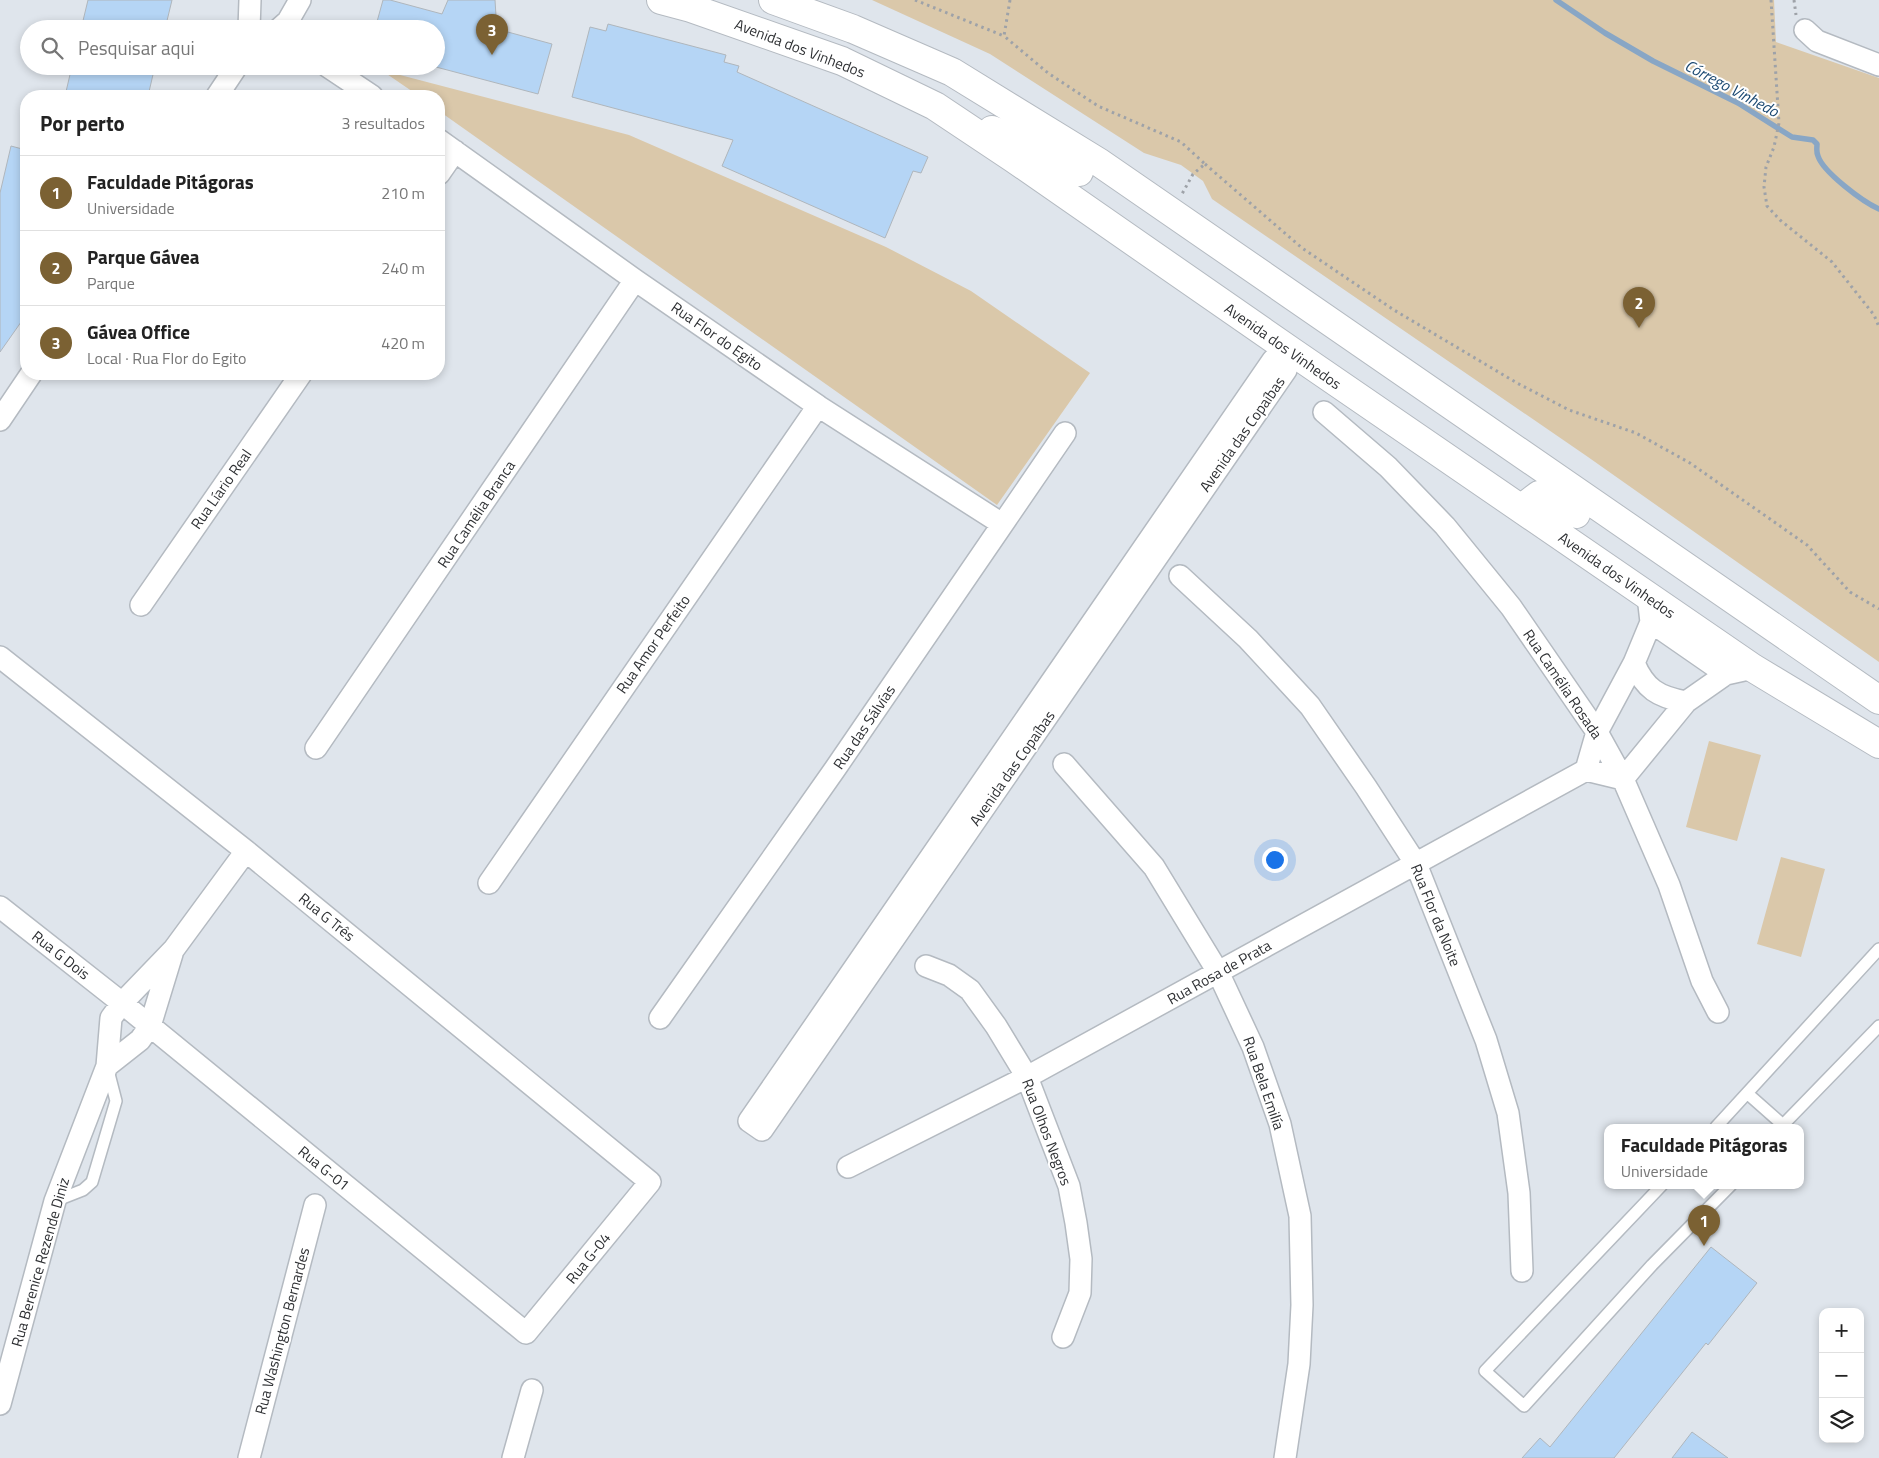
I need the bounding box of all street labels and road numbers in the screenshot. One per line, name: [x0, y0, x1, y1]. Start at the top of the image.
street label: Avenida dos Vinhedos: [731, 13, 869, 83]
street label: Rua Flor do Egito: [667, 296, 768, 376]
street label: Avenida dos Vinhedos: [1220, 297, 1346, 395]
street label: Avenida das Copaíbas: [1193, 372, 1291, 496]
street label: Rua Líario Real: [185, 444, 257, 534]
street label: Rua Camélia Branca: [431, 455, 521, 572]
street label: Avenida dos Vinhedos: [1554, 526, 1680, 624]
street label: Rua Amor Perfeito: [610, 590, 696, 698]
street label: Rua Camélia Rosada: [1518, 624, 1609, 744]
street label: Rua das Sálvías: [827, 680, 901, 774]
street label: Avenida das Copaíbas: [963, 706, 1061, 830]
street label: Rua Flor da Noite: [1405, 860, 1467, 970]
street label: Rua G Três: [294, 887, 360, 947]
street label: Rua G Dois: [27, 925, 95, 985]
street label: Rua Rosa de Prata: [1163, 934, 1276, 1010]
street label: Rua Bela Emilía: [1237, 1033, 1291, 1133]
street label: Rua Olhos Negros: [1016, 1075, 1078, 1189]
street label: Rua G-01: [293, 1140, 355, 1196]
street label: Rua Berenice Rezende Diniz: [5, 1175, 75, 1349]
street label: Rua G-04: [560, 1227, 616, 1289]
street label: Rua Washington Bernardes: [249, 1245, 315, 1417]

